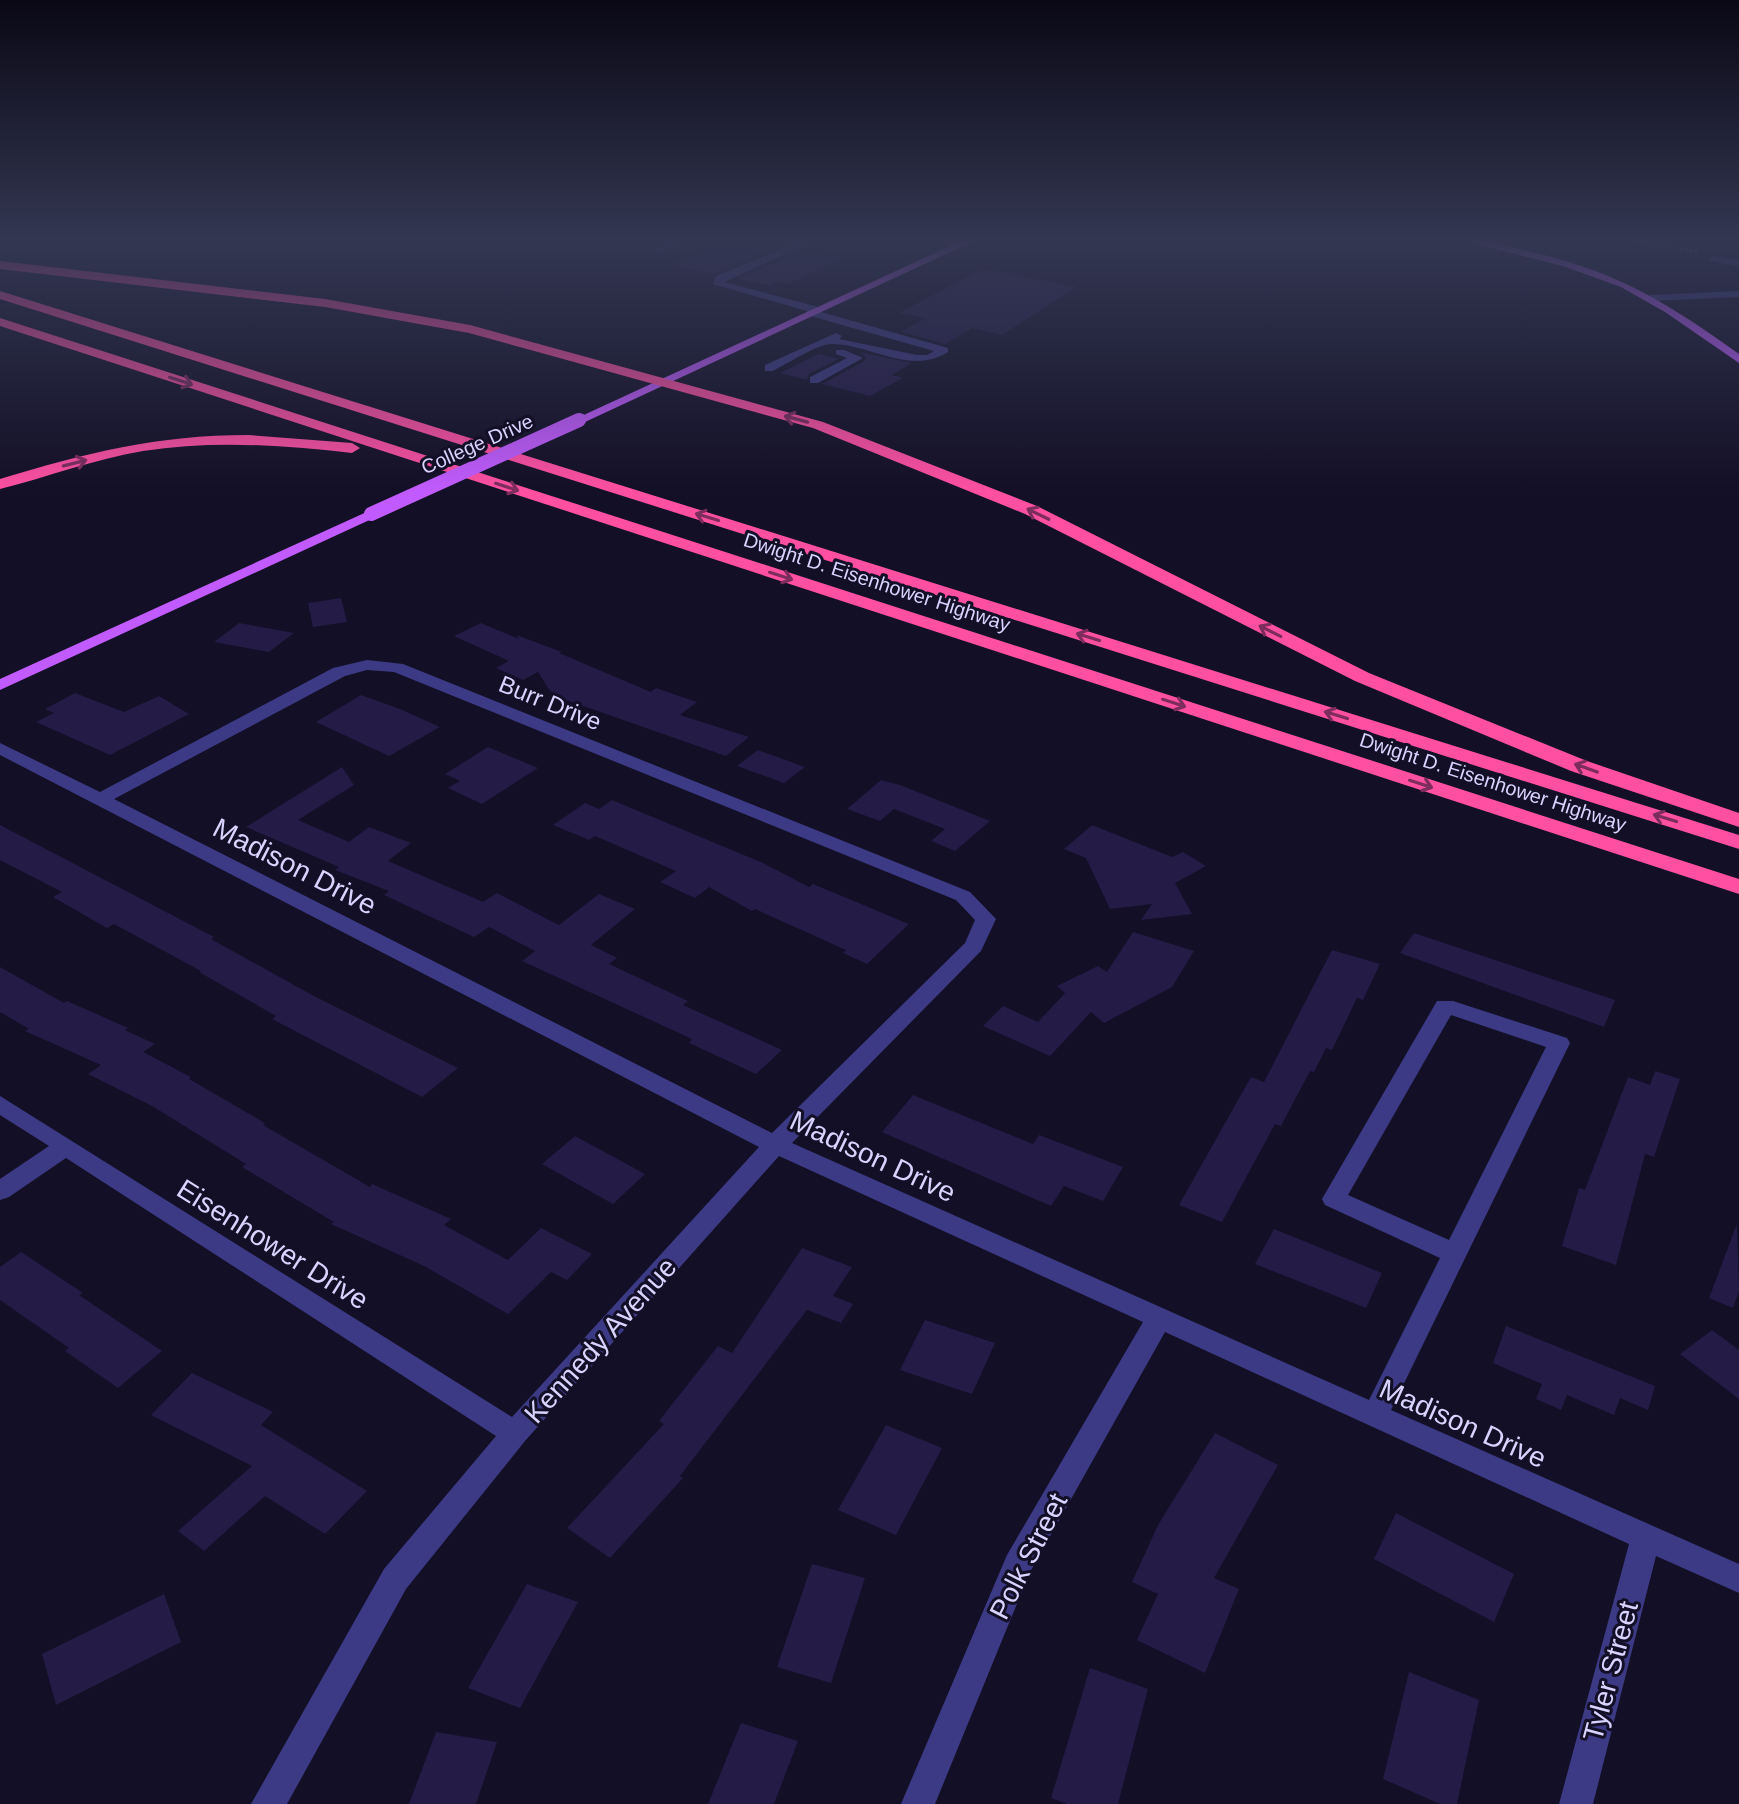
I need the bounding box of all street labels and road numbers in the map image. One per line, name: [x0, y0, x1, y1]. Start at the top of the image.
street label: College Drive: [418, 410, 536, 478]
street label: Dwight D. Eisenhower Highway: [741, 528, 1013, 636]
street label: Burr Drive: [495, 670, 605, 735]
street label: Dwight D. Eisenhower Highway: [1357, 728, 1629, 836]
street label: Madison Drive: [208, 812, 382, 921]
street label: Madison Drive: [785, 1105, 960, 1208]
street label: Eisenhower Drive: [171, 1173, 374, 1316]
street label: Kennedy Avenue: [518, 1251, 683, 1429]
street label: Madison Drive: [1375, 1373, 1551, 1474]
street label: Polk Street: [984, 1488, 1073, 1624]
street label: Tyler Street: [1577, 1598, 1644, 1744]

